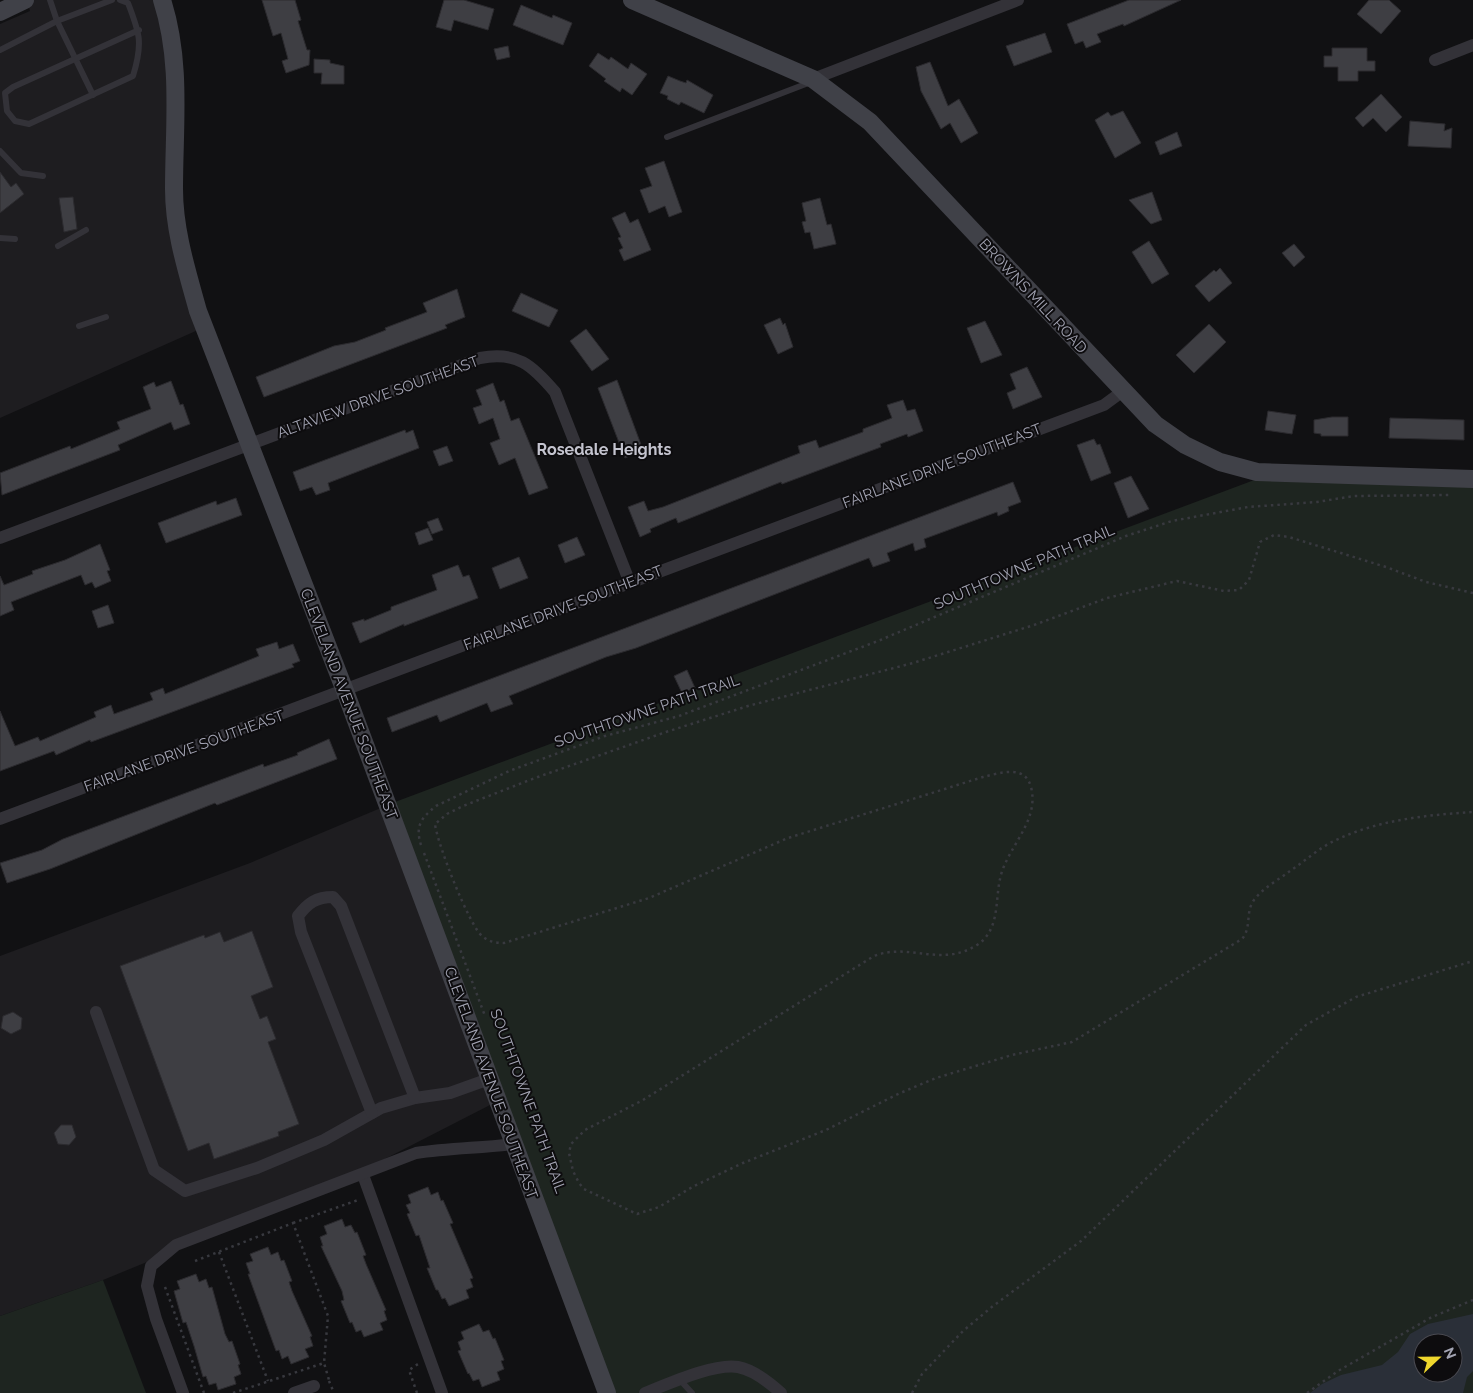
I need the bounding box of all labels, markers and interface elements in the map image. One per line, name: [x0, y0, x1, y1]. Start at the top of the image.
street label: BROWNS MILL ROAD: [975, 235, 1091, 357]
street label: ALTAVIEW DRIVE SOUTHEAST: [275, 352, 481, 442]
street label: FAIRLANE DRIVE SOUTHEAST: [840, 420, 1044, 512]
district label: Rosedale Heights: [537, 440, 671, 459]
street label: SOUTHTOWNE PATH TRAIL: [931, 521, 1117, 613]
street label: FAIRLANE DRIVE SOUTHEAST: [461, 562, 665, 654]
street label: CLEVELAND AVENUE SOUTHEAST: [297, 586, 401, 822]
street label: SOUTHTOWNE PATH TRAIL: [552, 671, 742, 751]
street label: FAIRLANE DRIVE SOUTHEAST: [81, 706, 287, 796]
street label: CLEVELAND AVENUE SOUTHEAST: [441, 964, 541, 1202]
street label: SOUTHTOWNE PATH TRAIL: [486, 1006, 570, 1196]
north arrow: [1413, 1333, 1463, 1383]
text: N: [1441, 1345, 1459, 1361]

